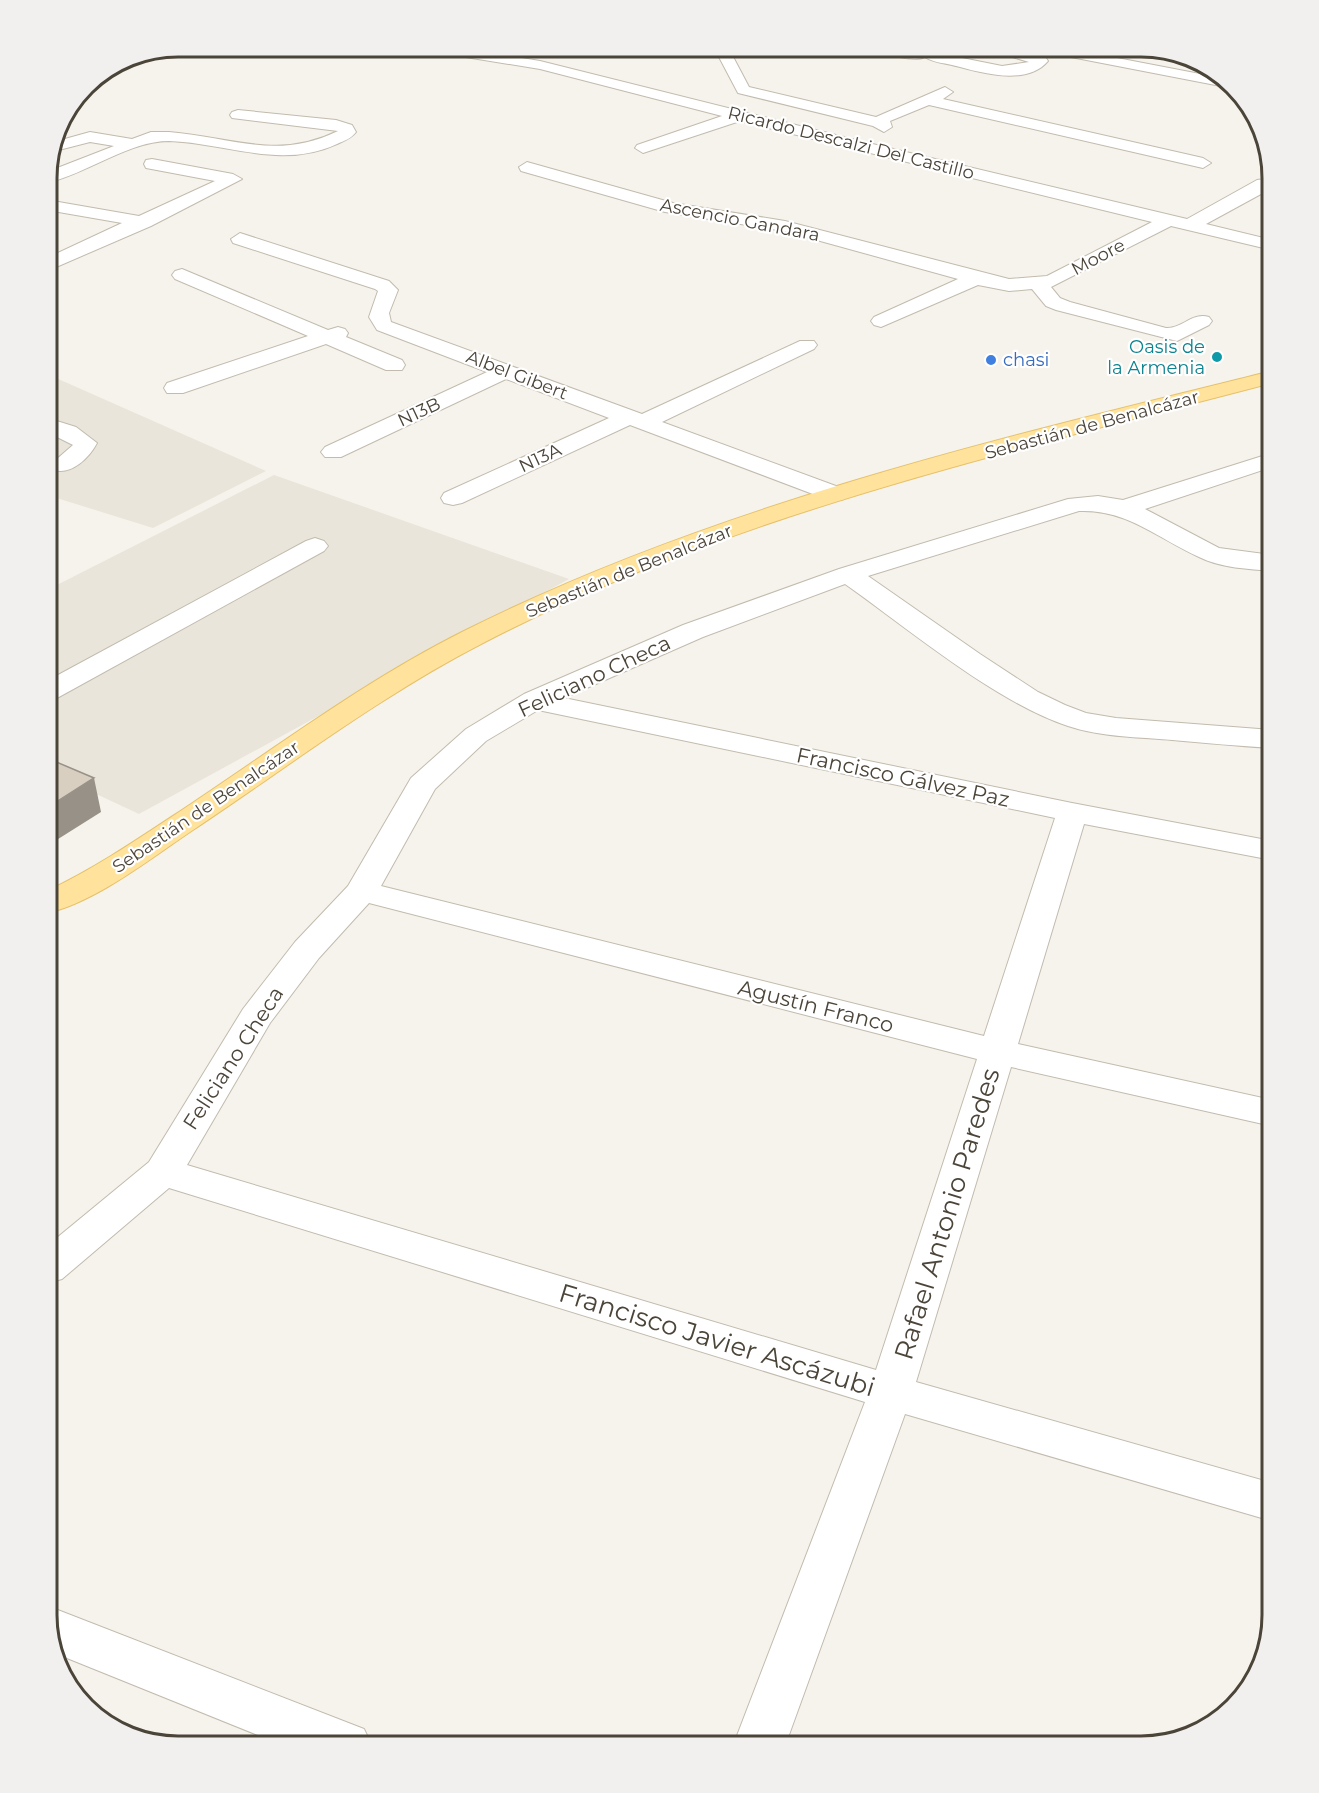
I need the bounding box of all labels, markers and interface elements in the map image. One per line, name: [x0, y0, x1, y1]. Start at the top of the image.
street label: Ricardo Descalzi Del Castillo: [726, 102, 976, 184]
street label: Ascencio Gandara: [658, 194, 822, 246]
street label: Moore: [1067, 234, 1129, 280]
place label: Oasis de la Armenia: [1107, 336, 1205, 379]
street label: Albel Gibert: [463, 346, 571, 404]
place label: chasi: [1003, 349, 1049, 371]
marker: Oasis de la Armenia: [1210, 350, 1224, 364]
marker: chasi: [984, 353, 998, 367]
street label: Sebastián de Benalcázar: [983, 386, 1201, 464]
street label: N13B: [394, 393, 444, 431]
street label: N13A: [515, 439, 565, 477]
street label: Sebastián de Benalcázar: [523, 519, 735, 623]
street label: Feliciano Checa: [514, 630, 674, 722]
street label: Sebastián de Benalcázar: [108, 736, 304, 878]
street label: Francisco Gálvez Paz: [794, 742, 1012, 812]
street label: Agustín Franco: [736, 975, 896, 1037]
street label: Feliciano Checa: [177, 982, 289, 1134]
street label: Rafael Antonio Paredes: [887, 1064, 1007, 1364]
street label: Francisco Javier Ascázubi: [555, 1277, 879, 1403]

